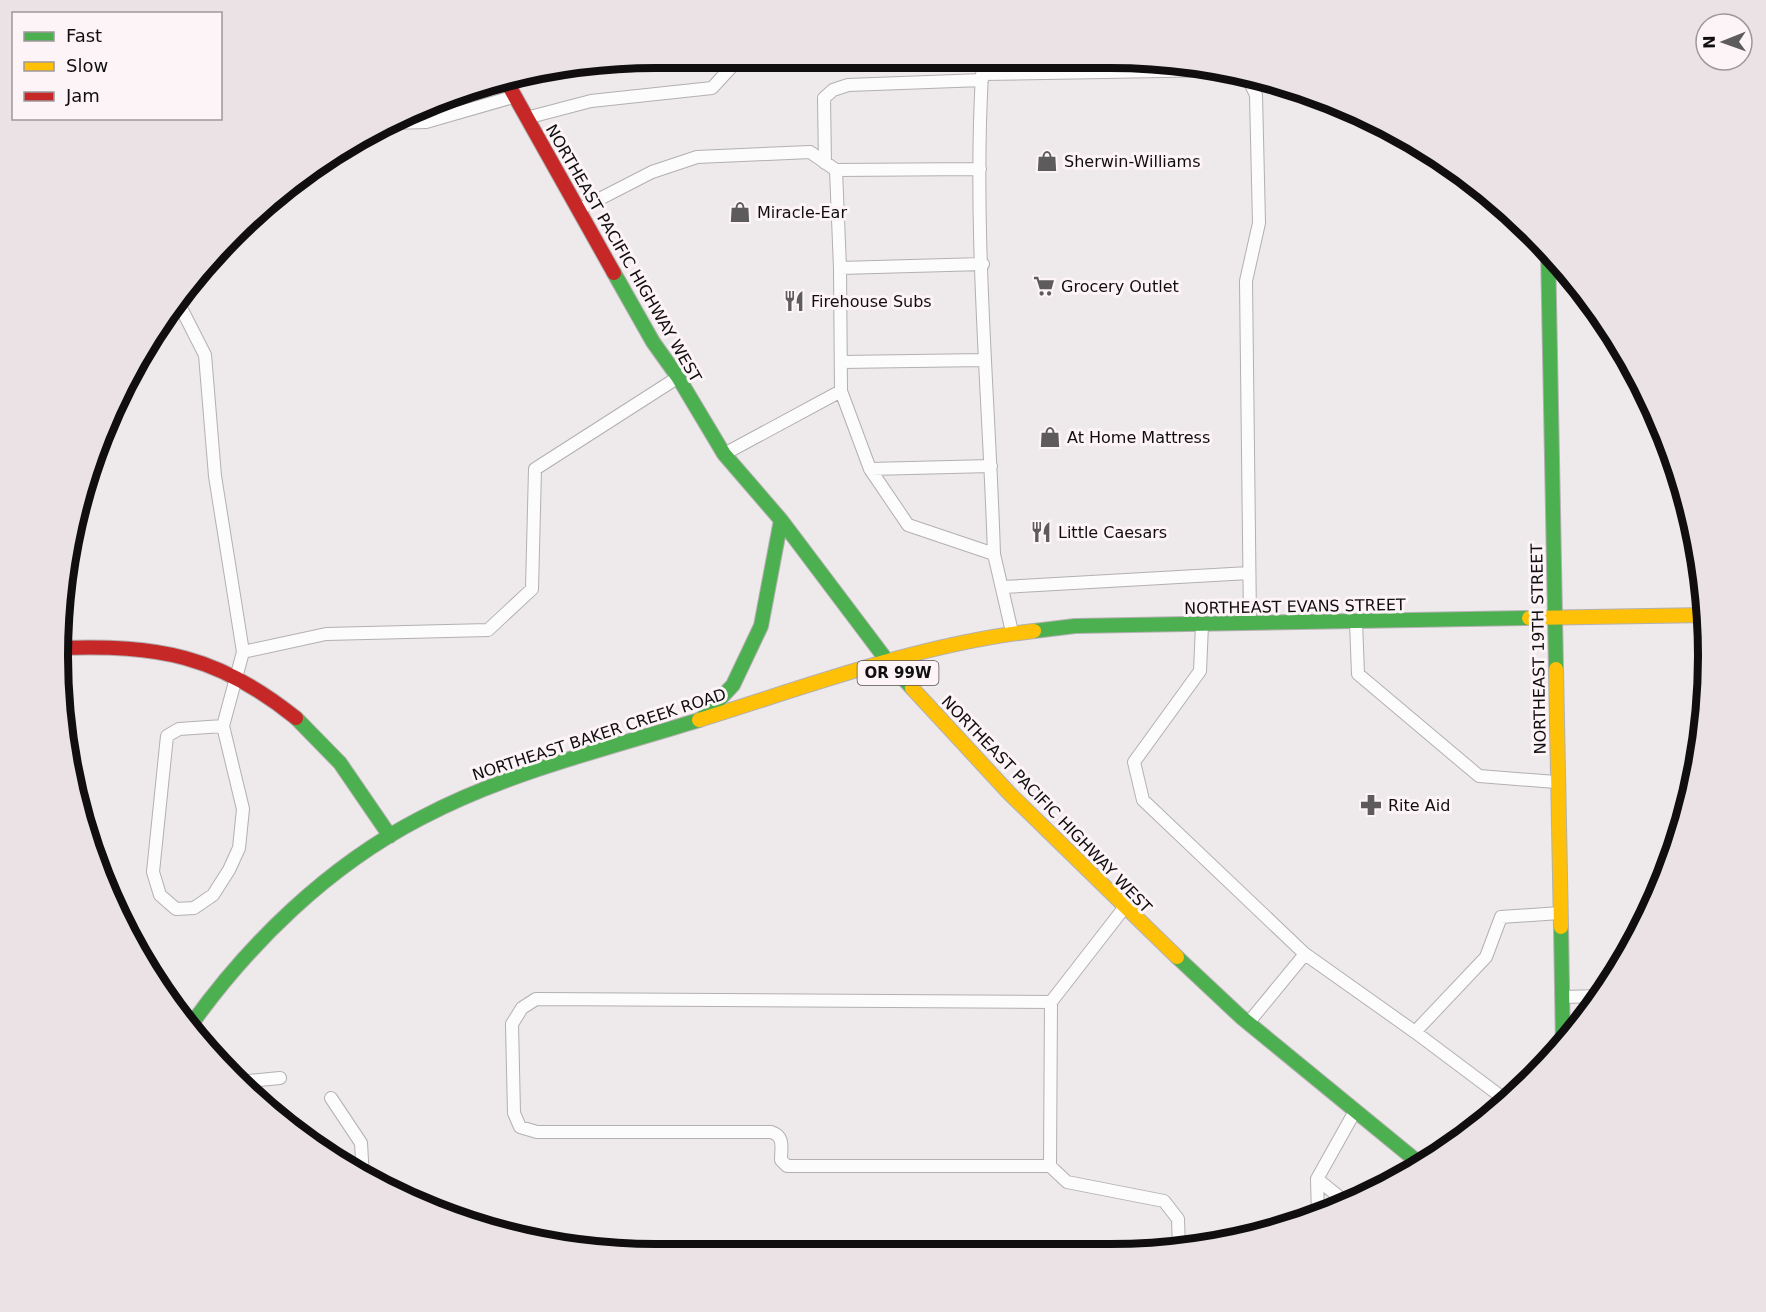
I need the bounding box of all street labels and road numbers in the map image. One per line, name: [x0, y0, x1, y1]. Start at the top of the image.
street label: NORTHEAST PACIFIC HIGHWAY WEST: [542, 121, 705, 386]
street label: NORTHEAST 19TH STREET: [1527, 543, 1550, 754]
street label: NORTHEAST EVANS STREET: [1184, 595, 1406, 618]
road number: OR 99W: [858, 661, 938, 685]
street label: NORTHEAST BAKER CREEK ROAD: [470, 684, 729, 785]
street label: NORTHEAST PACIFIC HIGHWAY WEST: [938, 692, 1156, 917]

